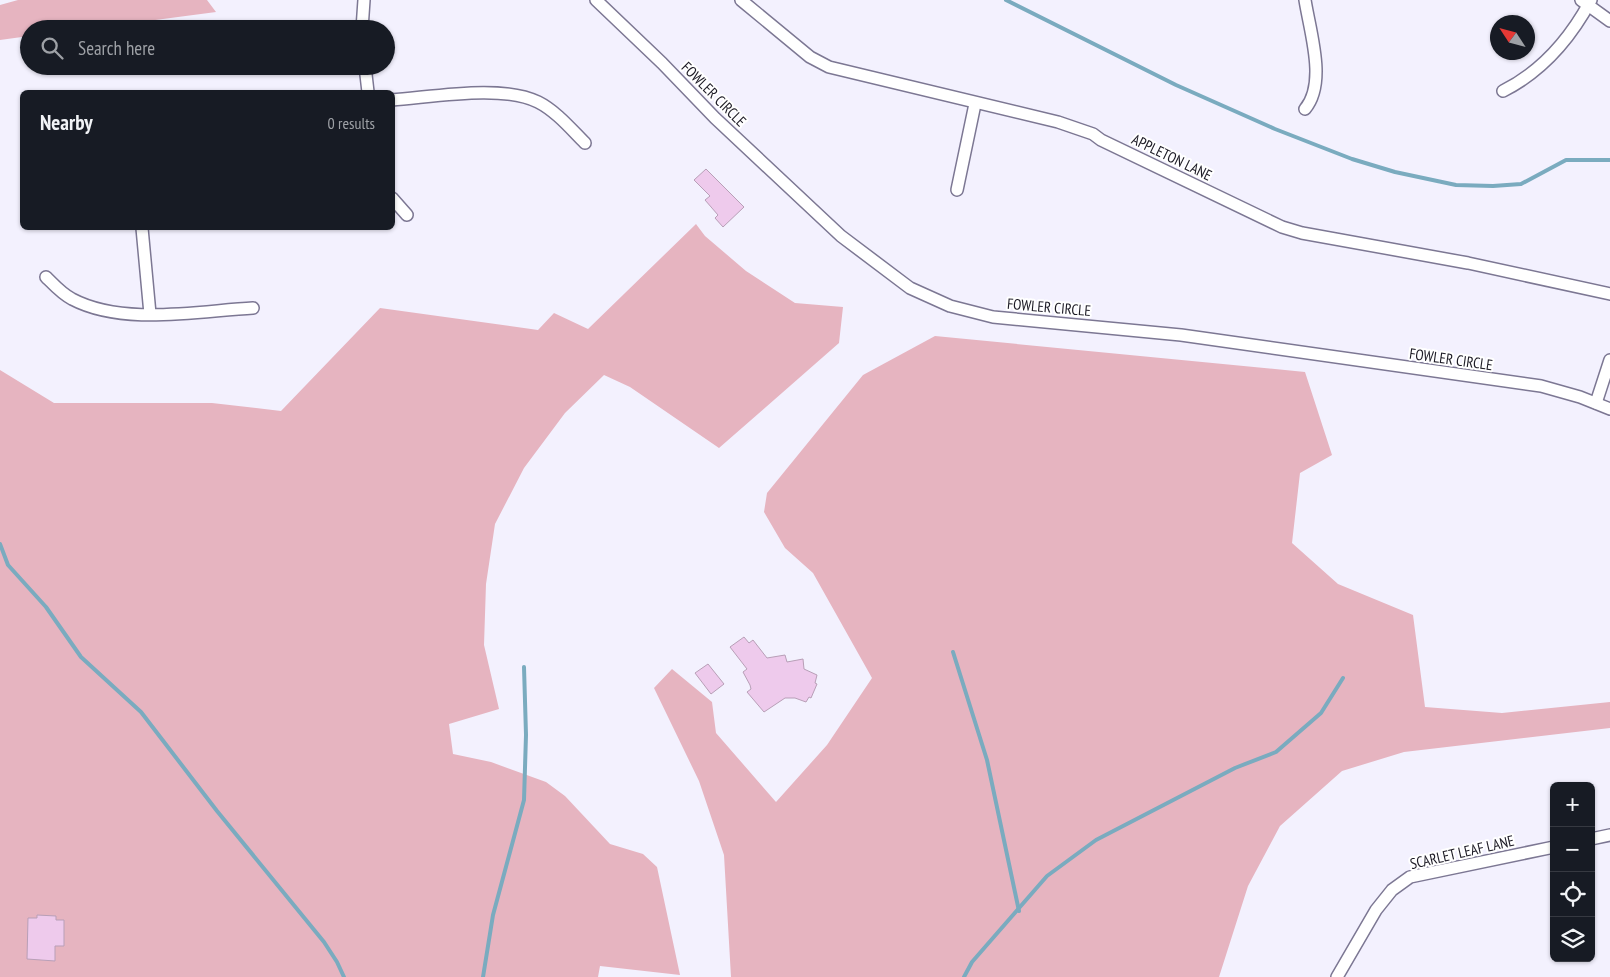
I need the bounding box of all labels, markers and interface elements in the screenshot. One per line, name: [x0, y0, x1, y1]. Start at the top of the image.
north arrow: [1490, 15, 1535, 60]
search box: [20, 20, 395, 75]
icon: search: [38, 34, 66, 62]
text: Search here: [78, 36, 155, 60]
street label: FOWLER CIRCLE: [678, 58, 750, 130]
text: Nearby: [40, 109, 93, 136]
text: 0 results: [328, 113, 375, 133]
street label: APPLETON LANE: [1129, 129, 1215, 185]
street label: FOWLER CIRCLE: [1006, 294, 1092, 320]
street label: FOWLER CIRCLE: [1408, 344, 1494, 374]
map controls: [1550, 782, 1595, 962]
button: +: [1550, 782, 1595, 827]
button: −: [1550, 827, 1595, 872]
street label: SCARLET LEAF LANE: [1408, 831, 1516, 873]
button: locate: [1550, 872, 1595, 917]
button: layers: [1550, 917, 1595, 962]

